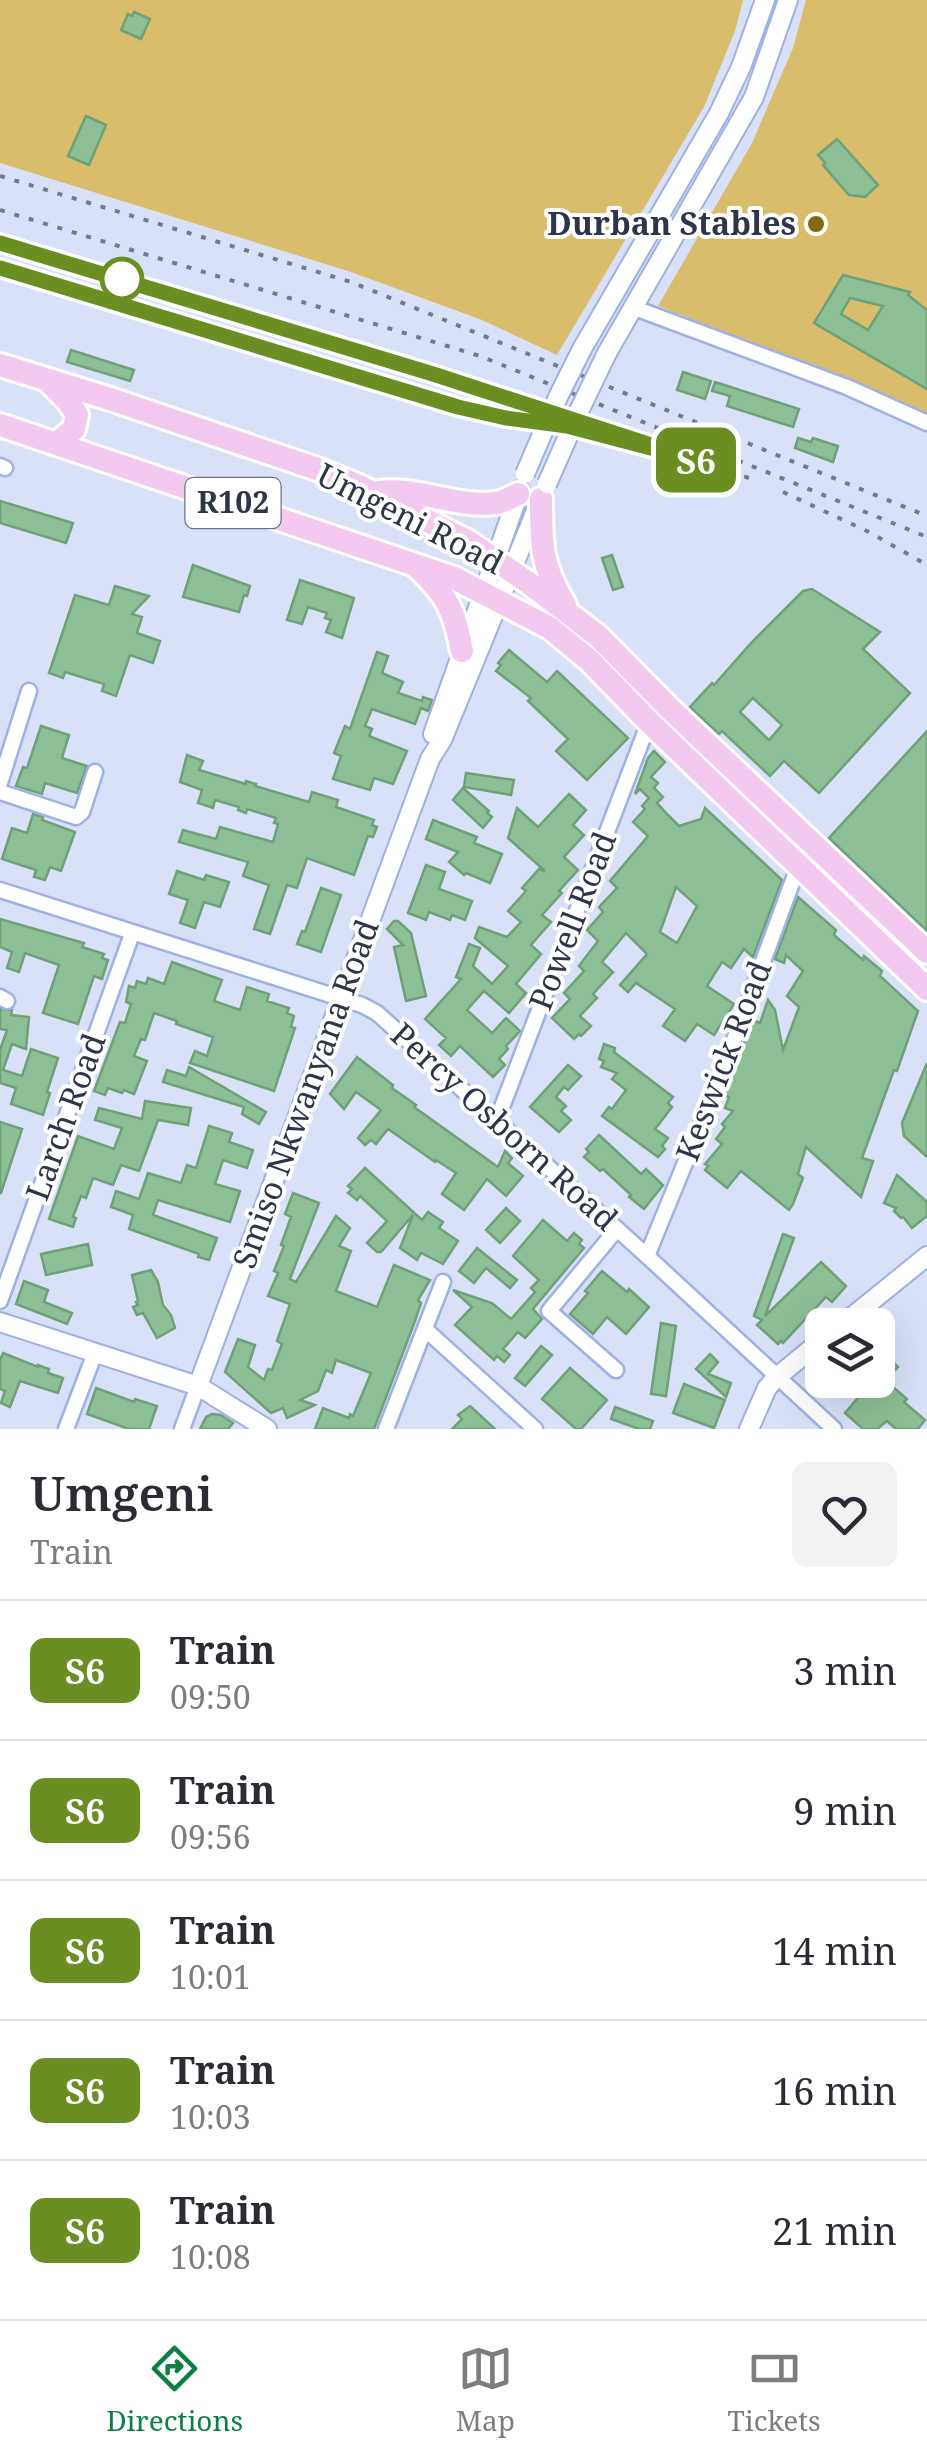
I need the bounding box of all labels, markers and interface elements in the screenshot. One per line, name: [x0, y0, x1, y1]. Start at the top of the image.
place label: Durban Stables: [547, 201, 796, 244]
marker: Durban Stables: [805, 213, 827, 235]
unlabelled marker: [101, 258, 143, 300]
line badge: S6: [651, 428, 741, 492]
text: S6: [676, 437, 716, 484]
street label: Umgeni Road: [310, 452, 512, 583]
road number: R102: [186, 478, 280, 528]
street label: Powell Road: [518, 825, 625, 1016]
street label: Smiso Nkwanyana Road: [221, 913, 388, 1274]
street label: Keswick Road: [665, 954, 781, 1167]
street label: Percy Osborn Road: [382, 1013, 628, 1239]
street label: Larch Road: [15, 1027, 115, 1206]
map controls: [805, 1308, 895, 1398]
button: layers: [805, 1308, 895, 1398]
text: Umgeni: [30, 1460, 213, 1525]
button: heart: [792, 1462, 897, 1567]
text: Train: [30, 1530, 113, 1573]
text: Train: [170, 1623, 275, 1675]
text: 3 min: [793, 1644, 897, 1696]
text: S6: [65, 1647, 105, 1694]
text: 09:50: [170, 1675, 251, 1718]
text: Train: [170, 1763, 275, 1815]
text: 9 min: [793, 1784, 897, 1836]
text: S6: [65, 1787, 105, 1834]
text: 09:56: [170, 1815, 251, 1858]
text: Train: [170, 1903, 275, 1955]
text: 14 min: [772, 1924, 897, 1976]
text: S6: [65, 1927, 105, 1974]
text: 10:01: [170, 1955, 251, 1998]
text: Train: [170, 2043, 275, 2095]
text: 16 min: [772, 2064, 897, 2116]
text: S6: [65, 2067, 105, 2114]
text: 10:03: [170, 2095, 251, 2138]
text: Train: [170, 2183, 275, 2235]
text: 21 min: [772, 2204, 897, 2256]
text: S6: [65, 2207, 105, 2254]
text: 10:08: [170, 2235, 251, 2278]
tab: Directions: [106, 2341, 243, 2439]
tab: Map: [456, 2341, 515, 2439]
tab: Tickets: [728, 2341, 821, 2439]

